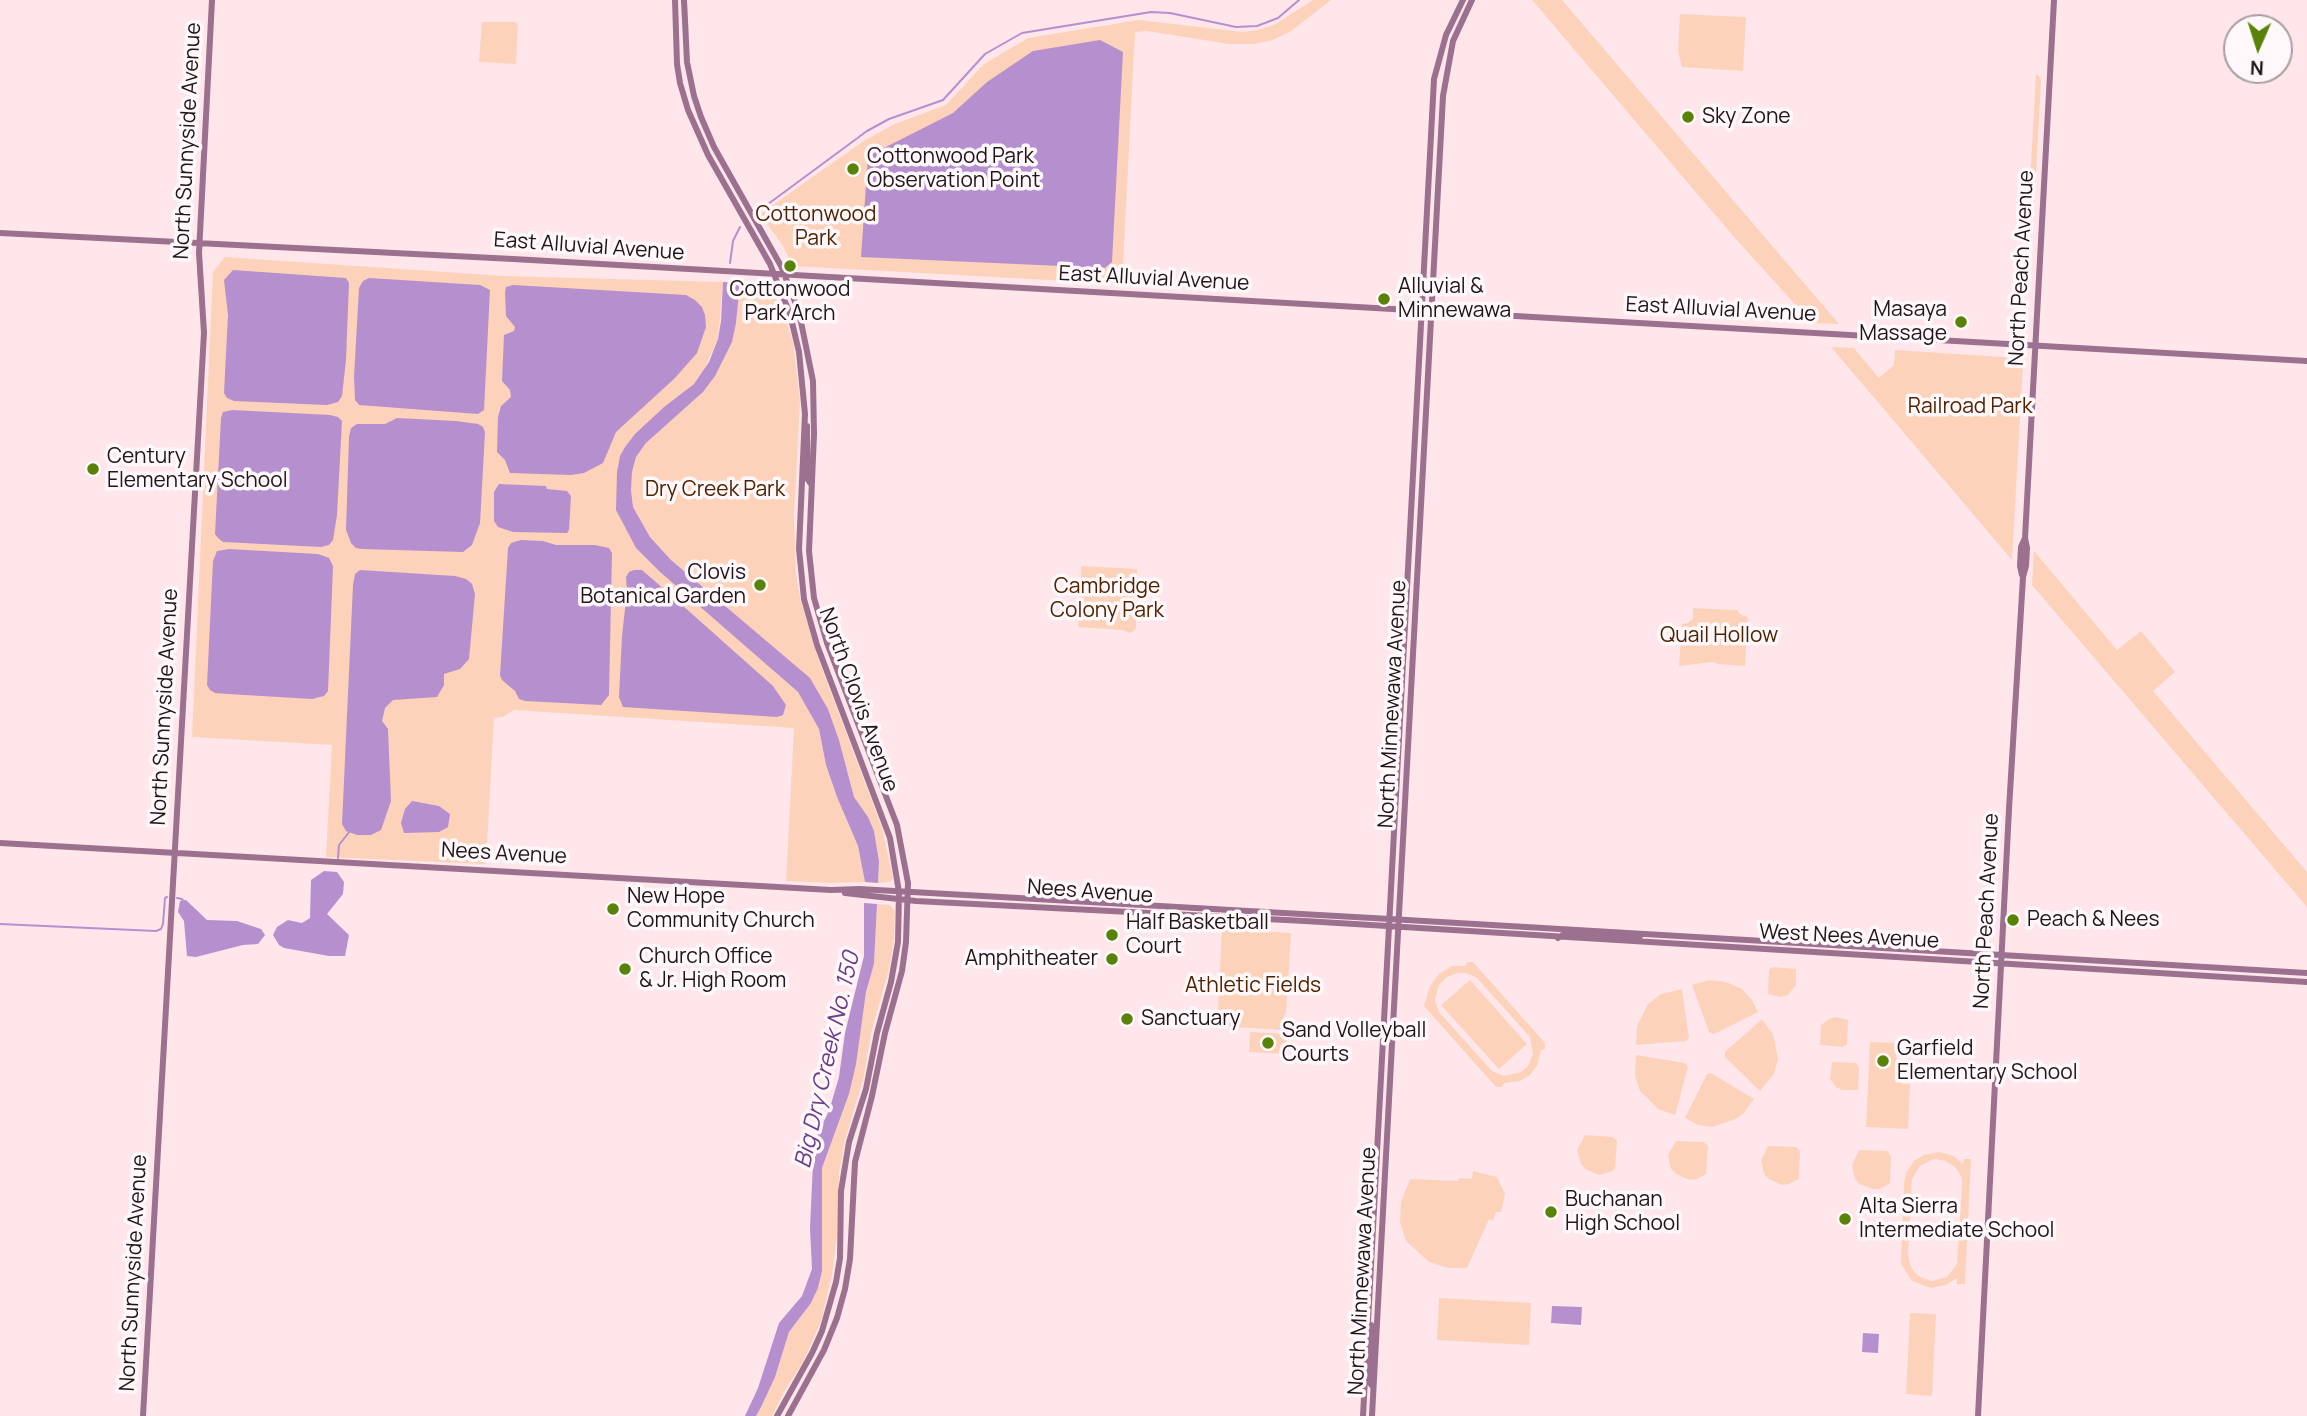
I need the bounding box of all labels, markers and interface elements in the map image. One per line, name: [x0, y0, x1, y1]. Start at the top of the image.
north arrow: [2223, 14, 2293, 84]
street label: North Sunnyside Avenue: [169, 22, 207, 260]
text: N: [2250, 55, 2265, 81]
place label: Sky Zone: [1702, 104, 1791, 130]
marker: Sky Zone: [1680, 109, 1696, 125]
place label: Cottonwood Park Observation Point: [867, 144, 1040, 194]
marker: Cottonwood Park Observation Point: [845, 161, 861, 177]
street label: North Peach Avenue: [2004, 169, 2040, 367]
park label: Cottonwood Park: [756, 202, 876, 252]
street label: East Alluvial Avenue: [493, 228, 685, 266]
marker: Cottonwood Park Arch: [782, 258, 798, 274]
street label: East Alluvial Avenue: [1058, 261, 1250, 297]
place label: Alluvial & Minnewawa: [1398, 274, 1511, 324]
place label: Cottonwood Park Arch: [730, 277, 850, 327]
marker: Alluvial & Minnewawa: [1376, 291, 1392, 307]
street label: East Alluvial Avenue: [1625, 292, 1817, 328]
place label: Masaya Massage: [1859, 297, 1947, 347]
marker: Masaya Massage: [1953, 314, 1969, 330]
park label: Railroad Park: [1908, 394, 2032, 420]
place label: Century Elementary School: [107, 444, 288, 494]
marker: Century Elementary School: [85, 461, 101, 477]
park label: Dry Creek Park: [645, 477, 785, 503]
place label: Clovis Botanical Garden: [580, 560, 746, 610]
park label: Cambridge Colony Park: [1050, 574, 1164, 624]
marker: Clovis Botanical Garden: [752, 577, 768, 593]
street label: North Minnewawa Avenue: [1374, 579, 1412, 829]
street label: North Sunnyside Avenue: [146, 588, 184, 826]
street label: North Clovis Avenue: [813, 605, 903, 795]
park label: Quail Hollow: [1660, 623, 1778, 649]
street label: North Peach Avenue: [1969, 812, 2005, 1010]
street label: Nees Avenue: [440, 838, 568, 870]
street label: Nees Avenue: [1026, 875, 1154, 909]
place label: New Hope Community Church: [627, 884, 815, 934]
marker: New Hope Community Church: [605, 901, 621, 917]
place label: Peach & Nees: [2027, 907, 2159, 933]
place label: Half Basketball Court: [1126, 910, 1269, 960]
marker: Peach & Nees: [2005, 912, 2021, 928]
street label: West Nees Avenue: [1758, 920, 1940, 954]
marker: Half Basketball Court: [1104, 927, 1120, 943]
place label: Church Office & Jr. High Room: [639, 944, 786, 994]
place label: Amphitheater: [965, 946, 1098, 972]
water label: Big Dry Creek No. 150: [790, 949, 866, 1171]
marker: Amphitheater: [1104, 951, 1120, 967]
marker: Church Office & Jr. High Room: [617, 961, 633, 977]
park label: Athletic Fields: [1185, 973, 1321, 999]
place label: Sanctuary: [1141, 1006, 1241, 1032]
marker: Sanctuary: [1119, 1011, 1135, 1027]
place label: Sand Volleyball Courts: [1282, 1018, 1426, 1068]
marker: Sand Volleyball Courts: [1260, 1035, 1276, 1051]
place label: Garfield Elementary School: [1897, 1036, 2078, 1086]
marker: Garfield Elementary School: [1875, 1053, 1891, 1069]
street label: North Minnewawa Avenue: [1344, 1146, 1382, 1396]
street label: North Sunnyside Avenue: [115, 1154, 153, 1392]
place label: Buchanan High School: [1565, 1187, 1680, 1237]
place label: Alta Sierra Intermediate School: [1859, 1194, 2054, 1244]
marker: Buchanan High School: [1543, 1204, 1559, 1220]
marker: Alta Sierra Intermediate School: [1837, 1211, 1853, 1227]

